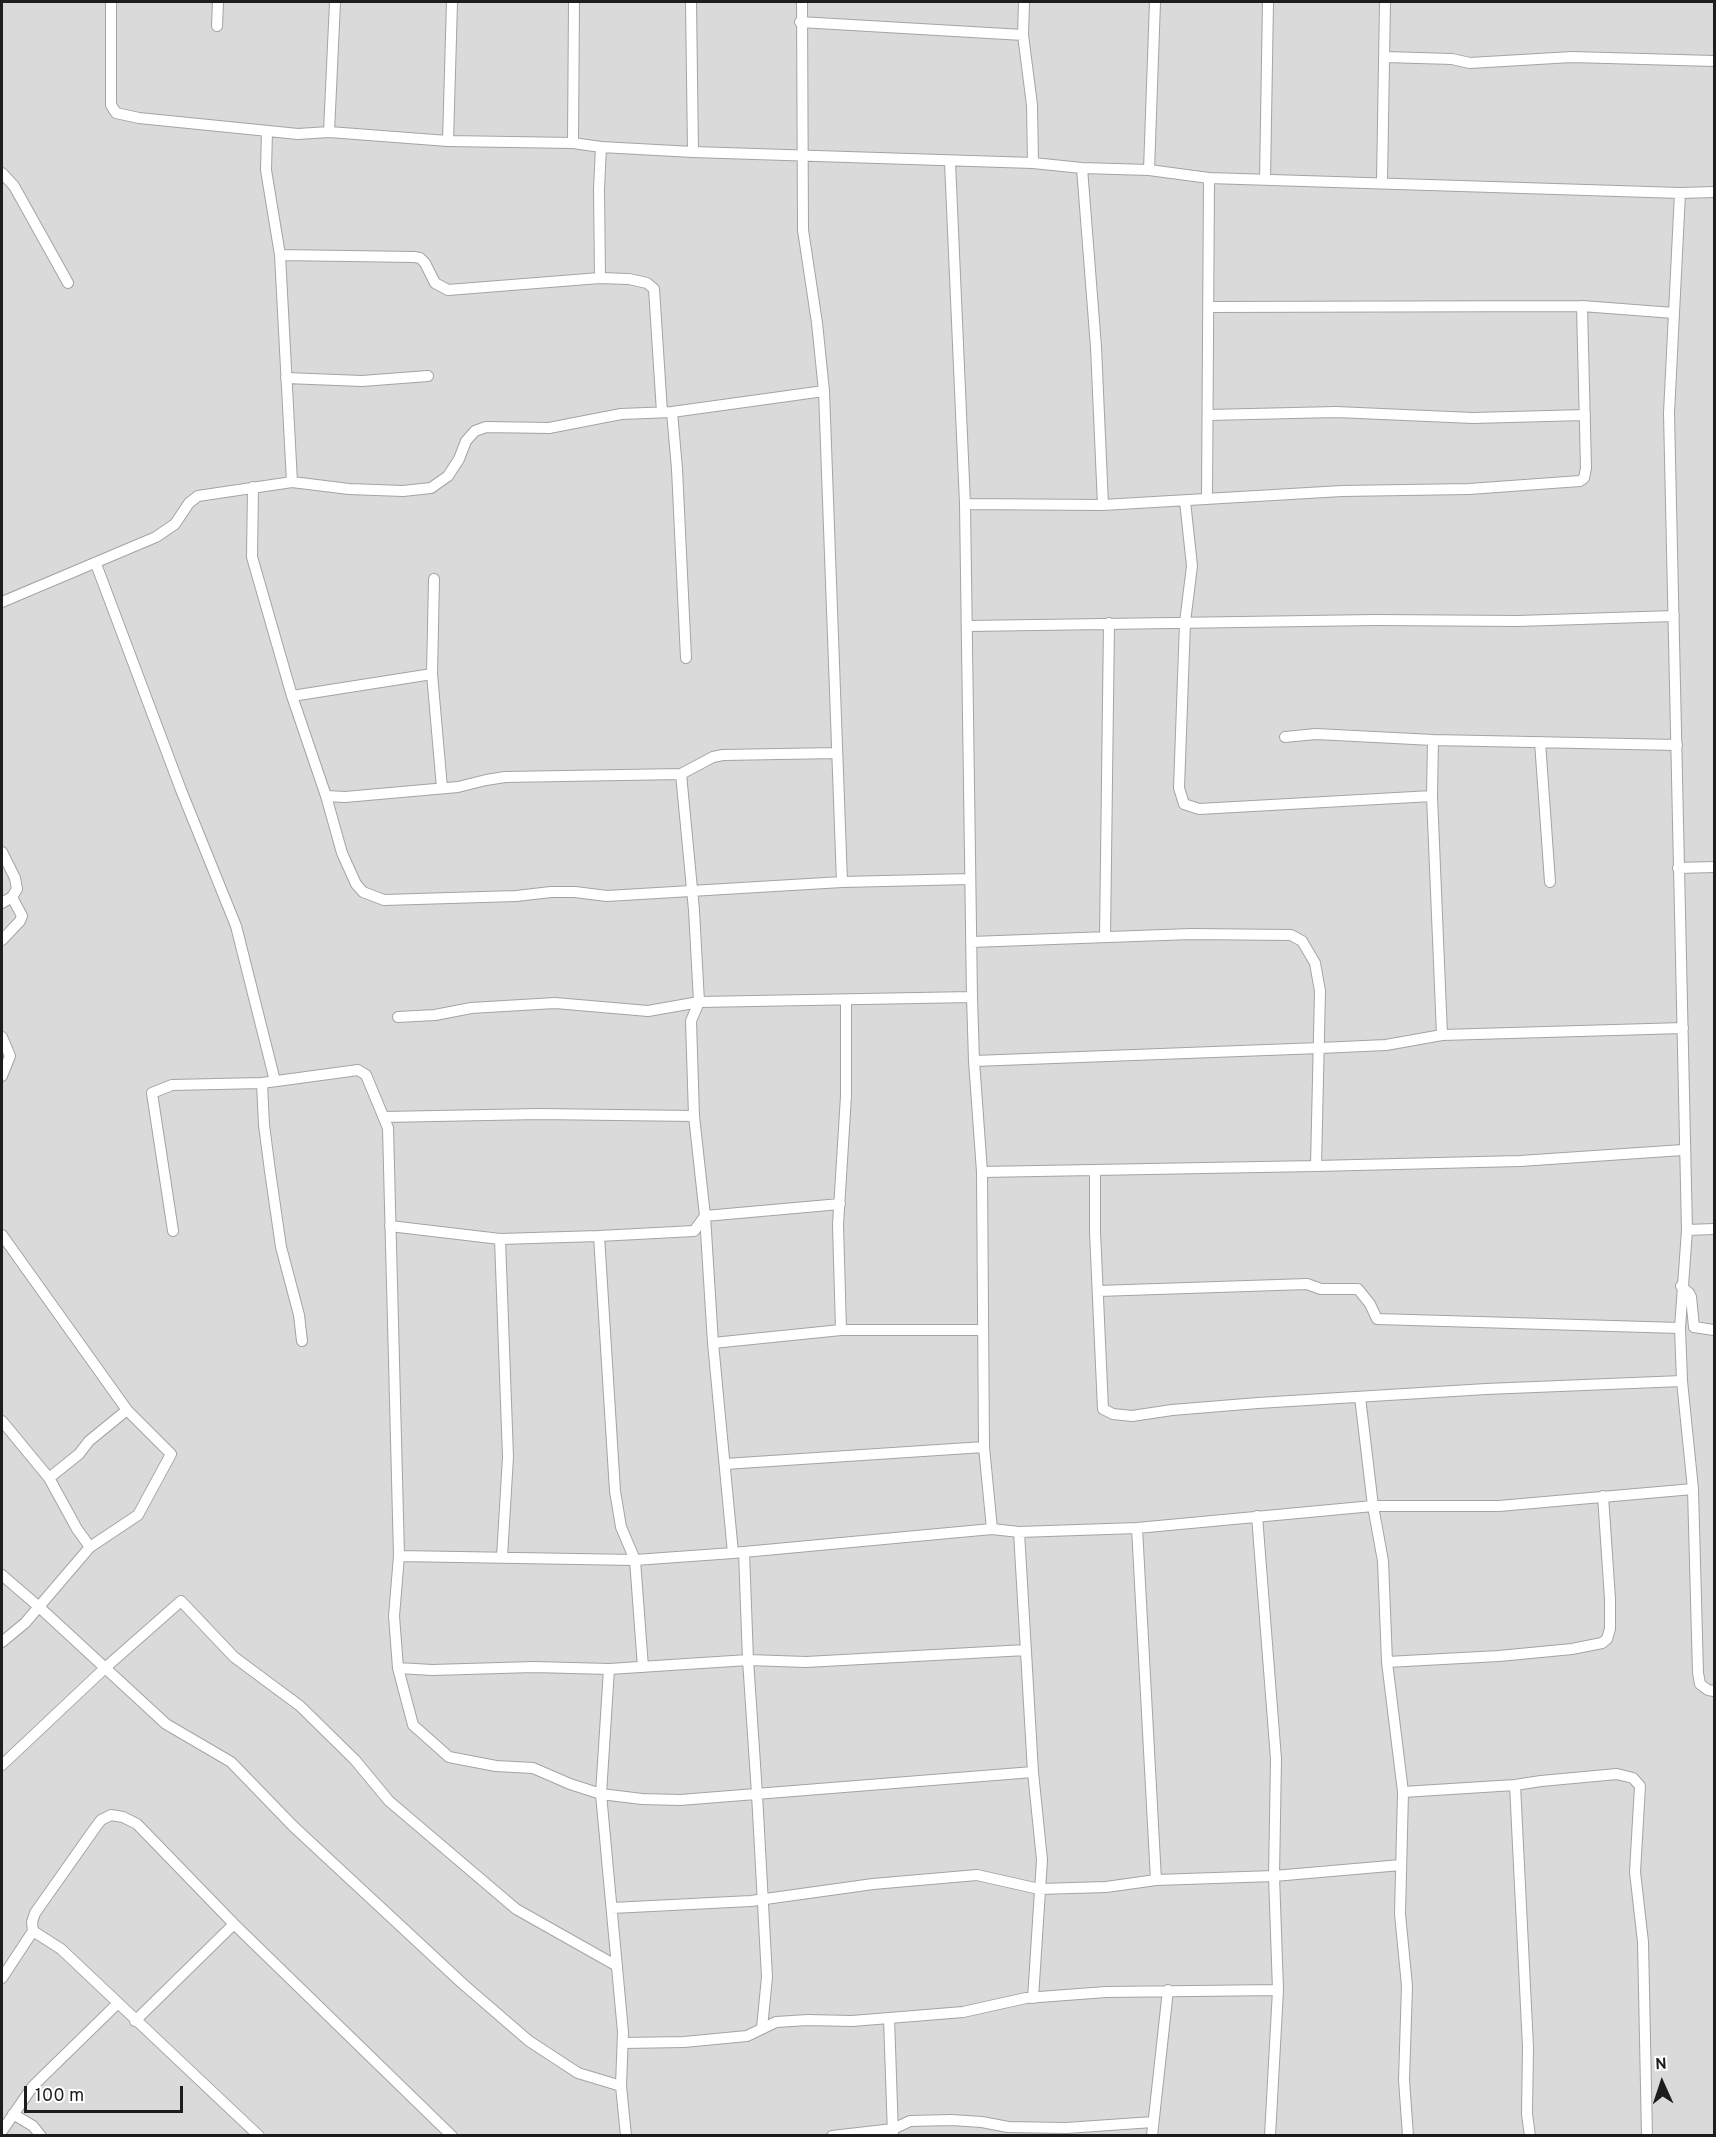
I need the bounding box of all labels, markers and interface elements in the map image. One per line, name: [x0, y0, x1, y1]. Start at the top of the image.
north arrow: [1632, 2053, 1692, 2113]
text: N: [1655, 2055, 1667, 2075]
scale bar: [27, 2074, 186, 2112]
text: 100 m: [35, 2085, 84, 2108]

